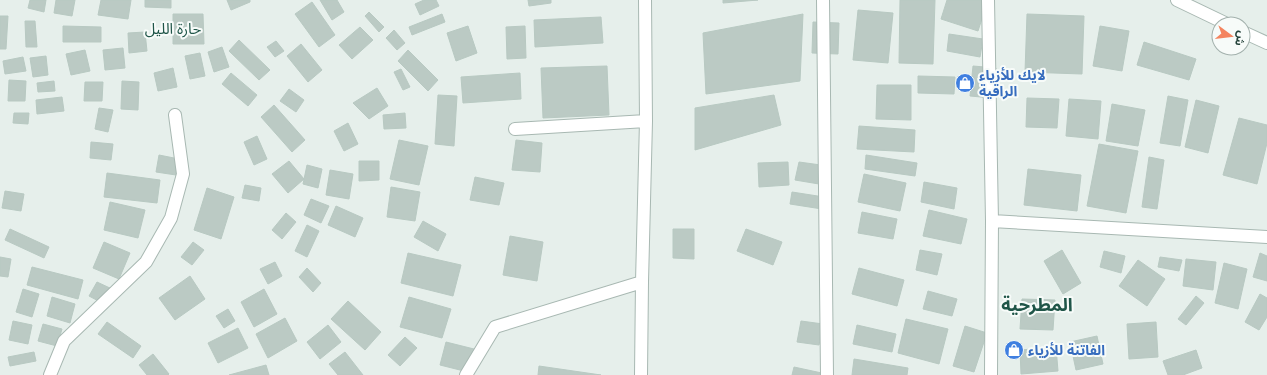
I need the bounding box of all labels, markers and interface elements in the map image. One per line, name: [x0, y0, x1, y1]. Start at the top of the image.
north arrow: [1211, 16, 1251, 56]
district label: حارة الليل: [145, 19, 201, 38]
text: ش: [1232, 29, 1249, 48]
place label: لايك للأزياء الراقية: [979, 66, 1046, 100]
shop icon: لايك للأزياء الراقية: [954, 72, 976, 94]
district label: المطرحية: [1001, 294, 1073, 316]
shop icon: الفاتنة للأزياء: [1003, 339, 1025, 361]
place label: الفاتنة للأزياء: [1028, 341, 1105, 359]

